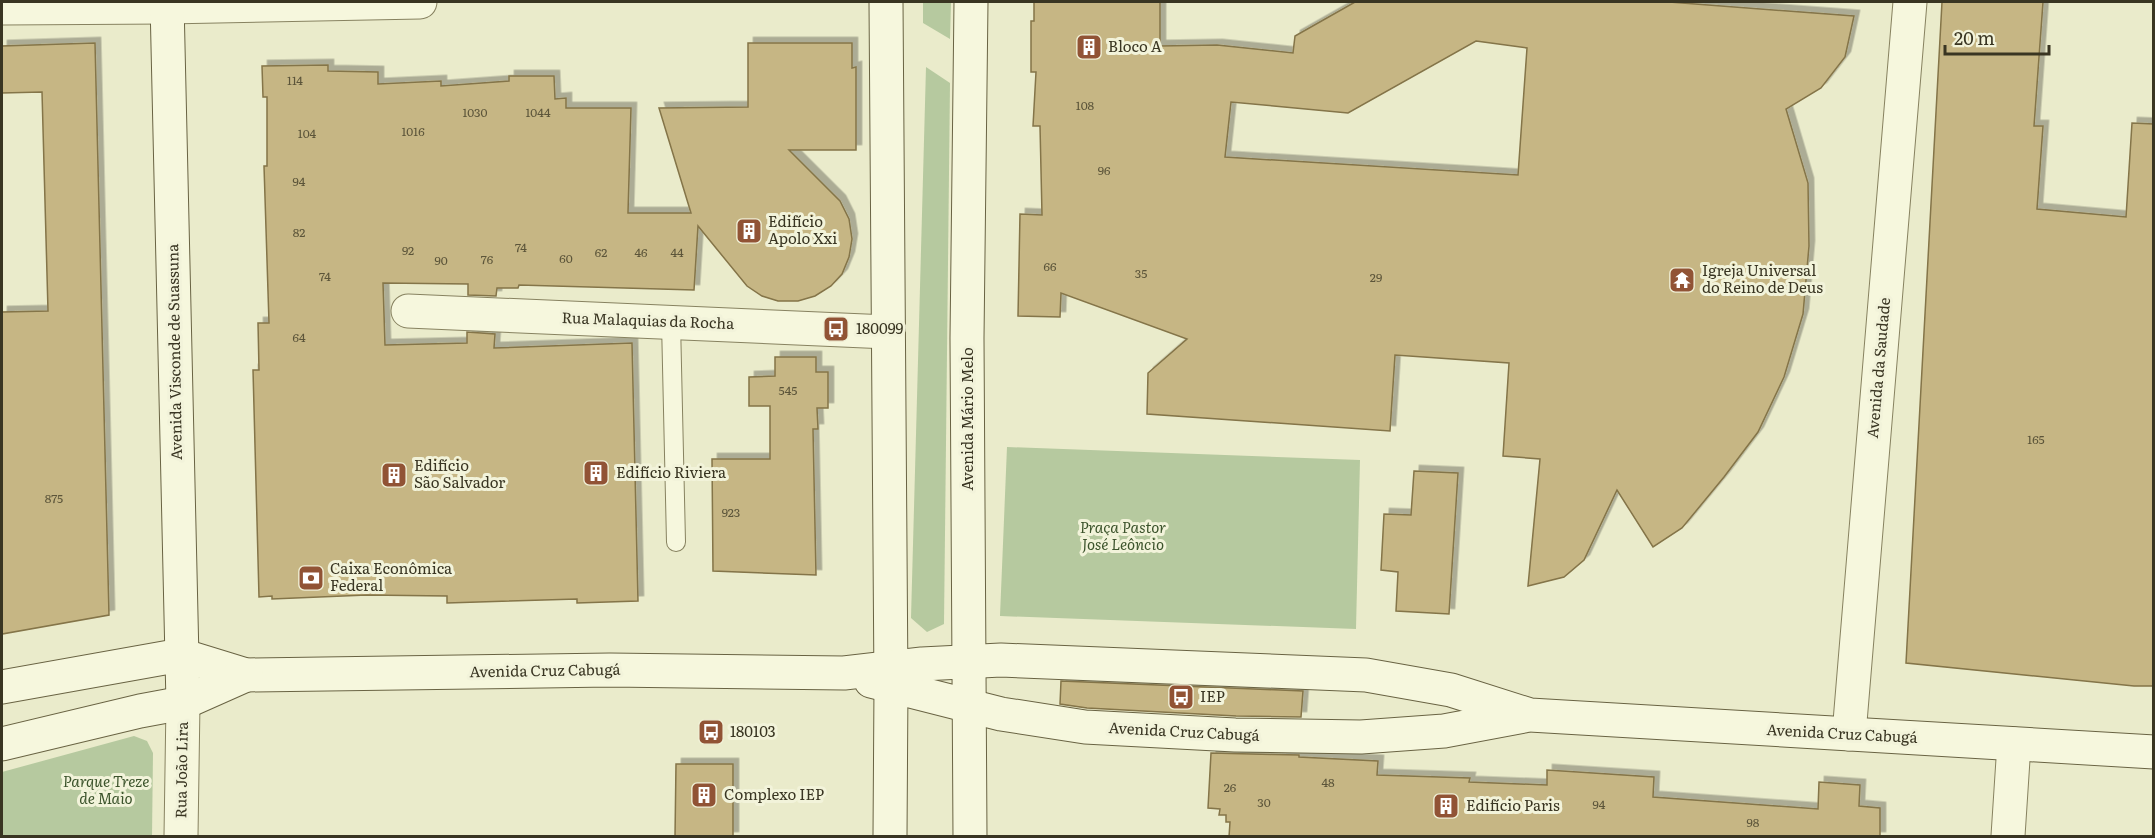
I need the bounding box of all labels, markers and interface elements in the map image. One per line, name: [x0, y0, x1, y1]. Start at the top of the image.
scale bar: [1945, 18, 2048, 56]
text: 20 m: [1954, 24, 1995, 51]
building icon: Bloco A: [1074, 32, 1104, 62]
place label: Bloco A: [1108, 34, 1162, 57]
house number: 114: [287, 71, 303, 89]
house number: 108: [1076, 96, 1095, 114]
house number: 1030: [462, 103, 488, 121]
house number: 1044: [525, 103, 551, 121]
house number: 1016: [401, 122, 425, 140]
house number: 104: [298, 124, 317, 142]
house number: 96: [1098, 161, 1111, 179]
house number: 94: [293, 172, 306, 190]
place label: Edifício Apolo Xxi: [768, 209, 837, 249]
building icon: Edifício Apolo Xxi: [734, 216, 764, 246]
house number: 82: [293, 223, 305, 241]
house number: 74: [515, 238, 527, 256]
house number: 92: [402, 241, 414, 259]
street label: Avenida Visconde de Suassuna: [160, 243, 187, 460]
house number: 62: [595, 243, 607, 261]
house number: 46: [634, 243, 648, 261]
house number: 44: [670, 243, 684, 261]
house number: 60: [559, 249, 573, 267]
house number: 76: [481, 250, 494, 268]
house number: 90: [434, 251, 448, 269]
house number: 66: [1044, 257, 1057, 275]
place label: Igreja Universal do Reino de Deus: [1702, 258, 1823, 298]
house number: 35: [1135, 264, 1147, 282]
temple icon: Igreja Universal do Reino de Deus: [1667, 265, 1697, 295]
house number: 74: [319, 267, 331, 285]
house number: 29: [1370, 268, 1382, 286]
street label: Avenida da Saudade: [1860, 296, 1895, 439]
street label: Rua Malaquias da Rocha: [561, 305, 736, 334]
bus stop icon: 180099: [821, 314, 851, 344]
place label: 180099: [856, 316, 904, 339]
house number: 64: [292, 328, 306, 346]
street label: Avenida Mário Melo: [955, 347, 978, 491]
house number: 545: [779, 381, 797, 399]
house number: 165: [2027, 430, 2045, 448]
place label: Edifício São Salvador: [414, 453, 505, 493]
building icon: Edifício Riviera: [581, 458, 611, 488]
building icon: Edifício São Salvador: [379, 460, 409, 490]
place label: Edifício Riviera: [616, 460, 727, 483]
house number: 875: [45, 489, 63, 507]
house number: 923: [722, 503, 740, 521]
park label: Praça Pastor José Leôncio: [1080, 515, 1166, 555]
place label: Caixa Econômica Federal: [330, 556, 453, 596]
bank icon: Caixa Econômica Federal: [296, 563, 326, 593]
street label: Avenida Cruz Cabugá: [469, 657, 622, 682]
bus stop icon: IEP: [1166, 682, 1196, 712]
place label: IEP: [1200, 684, 1225, 707]
street label: Avenida Cruz Cabugá: [1108, 715, 1261, 746]
bus stop icon: 180103: [696, 717, 726, 747]
street label: Avenida Cruz Cabugá: [1766, 717, 1919, 748]
place label: 180103: [730, 719, 776, 742]
street label: Rua João Lira: [168, 720, 193, 819]
park label: Parque Treze de Maio: [63, 769, 149, 809]
house number: 48: [1321, 773, 1335, 791]
house number: 26: [1224, 778, 1237, 796]
building icon: Complexo IEP: [689, 780, 719, 810]
place label: Complexo IEP: [724, 782, 824, 805]
building icon: Edifício Paris: [1431, 791, 1461, 821]
house number: 30: [1257, 793, 1271, 811]
place label: Edifício Paris: [1466, 793, 1560, 816]
house number: 94: [1593, 795, 1606, 813]
house number: 98: [1747, 813, 1760, 831]

